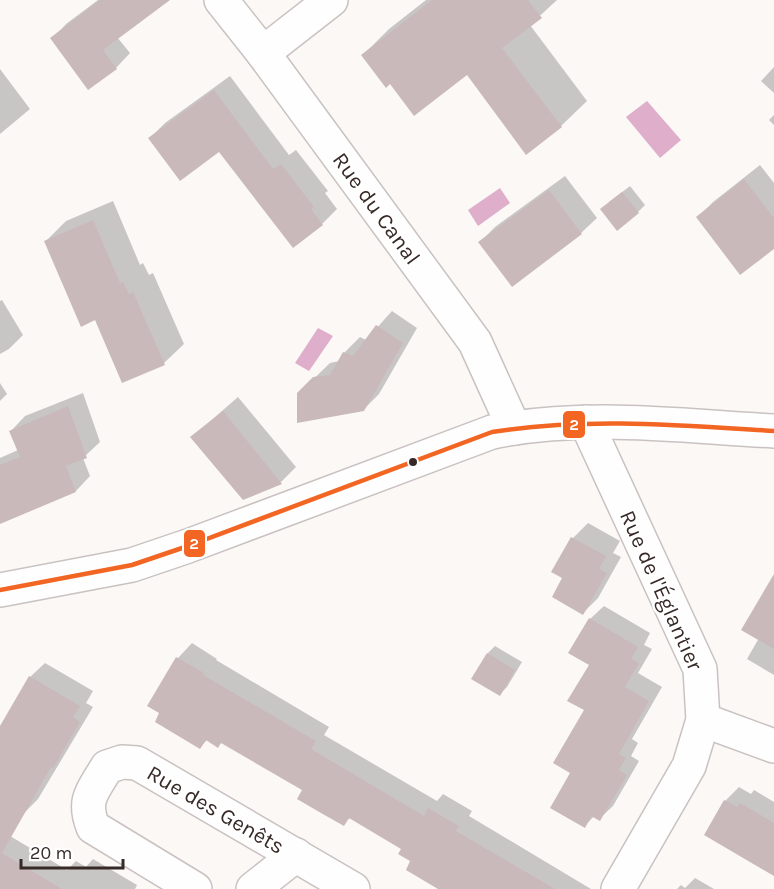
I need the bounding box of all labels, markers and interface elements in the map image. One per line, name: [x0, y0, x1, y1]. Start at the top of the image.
street label: Rue du Canal: [327, 148, 426, 270]
line badge: 2: [562, 410, 586, 439]
text: 2: [569, 415, 579, 434]
unlabelled marker: [407, 456, 419, 468]
street label: Rue de l'Églantier: [614, 506, 709, 674]
line badge: 2: [183, 529, 206, 558]
text: 2: [189, 534, 199, 553]
street label: Rue des Genêts: [142, 760, 289, 860]
scale bar: [21, 832, 123, 870]
text: 20 m: [30, 842, 72, 864]

